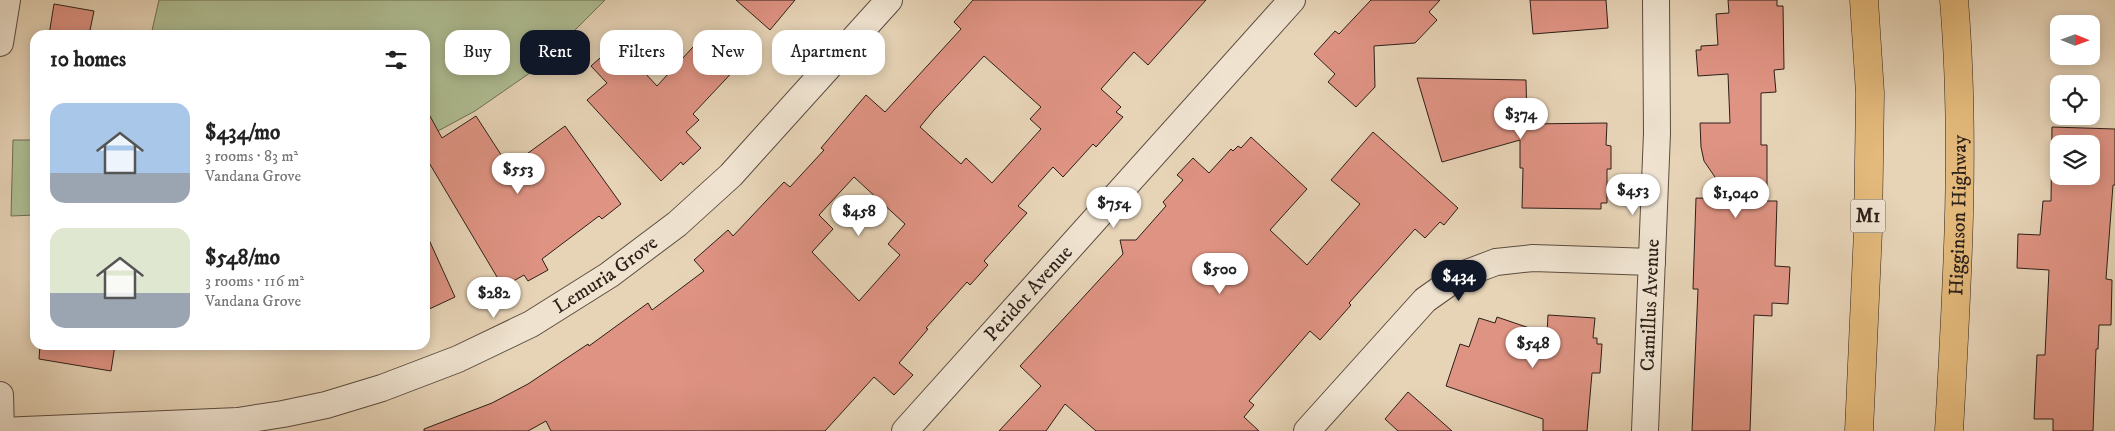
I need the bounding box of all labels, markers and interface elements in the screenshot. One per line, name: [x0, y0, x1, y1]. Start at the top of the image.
north arrow: [2050, 15, 2100, 65]
map controls: [2050, 15, 2100, 185]
chip: Buy: [445, 30, 510, 75]
chip: Rent: [520, 30, 590, 75]
chip: Filters: [600, 30, 683, 75]
chip: New: [693, 30, 762, 75]
chip: Apartment: [772, 30, 885, 75]
icon: filters: [382, 46, 410, 74]
text: 10 homes: [50, 47, 126, 73]
button: locate: [2050, 75, 2100, 125]
pin: $374: [1491, 98, 1551, 140]
text: $374: [1505, 104, 1537, 124]
text: $434/mo: [205, 120, 280, 146]
icon: home: [90, 123, 150, 183]
street label: Higginson Highway: [1944, 134, 1972, 296]
button: layers: [2050, 135, 2100, 185]
text: 3 rooms · 83 m²: [205, 146, 298, 166]
pin: $553: [488, 152, 548, 195]
text: $553: [503, 159, 533, 179]
text: Vandana Grove: [205, 166, 301, 186]
pin: $453: [1603, 174, 1663, 216]
pin: $1,040: [1695, 176, 1777, 219]
text: $453: [1617, 180, 1649, 200]
text: $1,040: [1713, 183, 1759, 203]
pin: $754: [1084, 186, 1144, 229]
text: $754: [1097, 193, 1131, 213]
pin: $458: [829, 194, 889, 237]
road number: M1: [1850, 200, 1886, 232]
text: $458: [842, 201, 876, 221]
street label: Lemuria Grove: [549, 230, 663, 319]
street label: Camillus Avenue: [1635, 238, 1665, 372]
street label: Peridot Avenue: [979, 240, 1078, 346]
text: $548/mo: [205, 245, 280, 271]
icon: home: [90, 248, 150, 308]
pin: $500: [1190, 252, 1250, 295]
text: $500: [1203, 259, 1237, 279]
pin: $434: [1429, 260, 1489, 302]
text: $434: [1442, 266, 1476, 286]
text: 3 rooms · 116 m²: [205, 271, 304, 291]
pin: $282: [464, 276, 524, 319]
text: $282: [478, 283, 510, 303]
text: Vandana Grove: [205, 291, 301, 311]
pin: $548: [1503, 326, 1563, 369]
text: $548: [1516, 333, 1550, 353]

